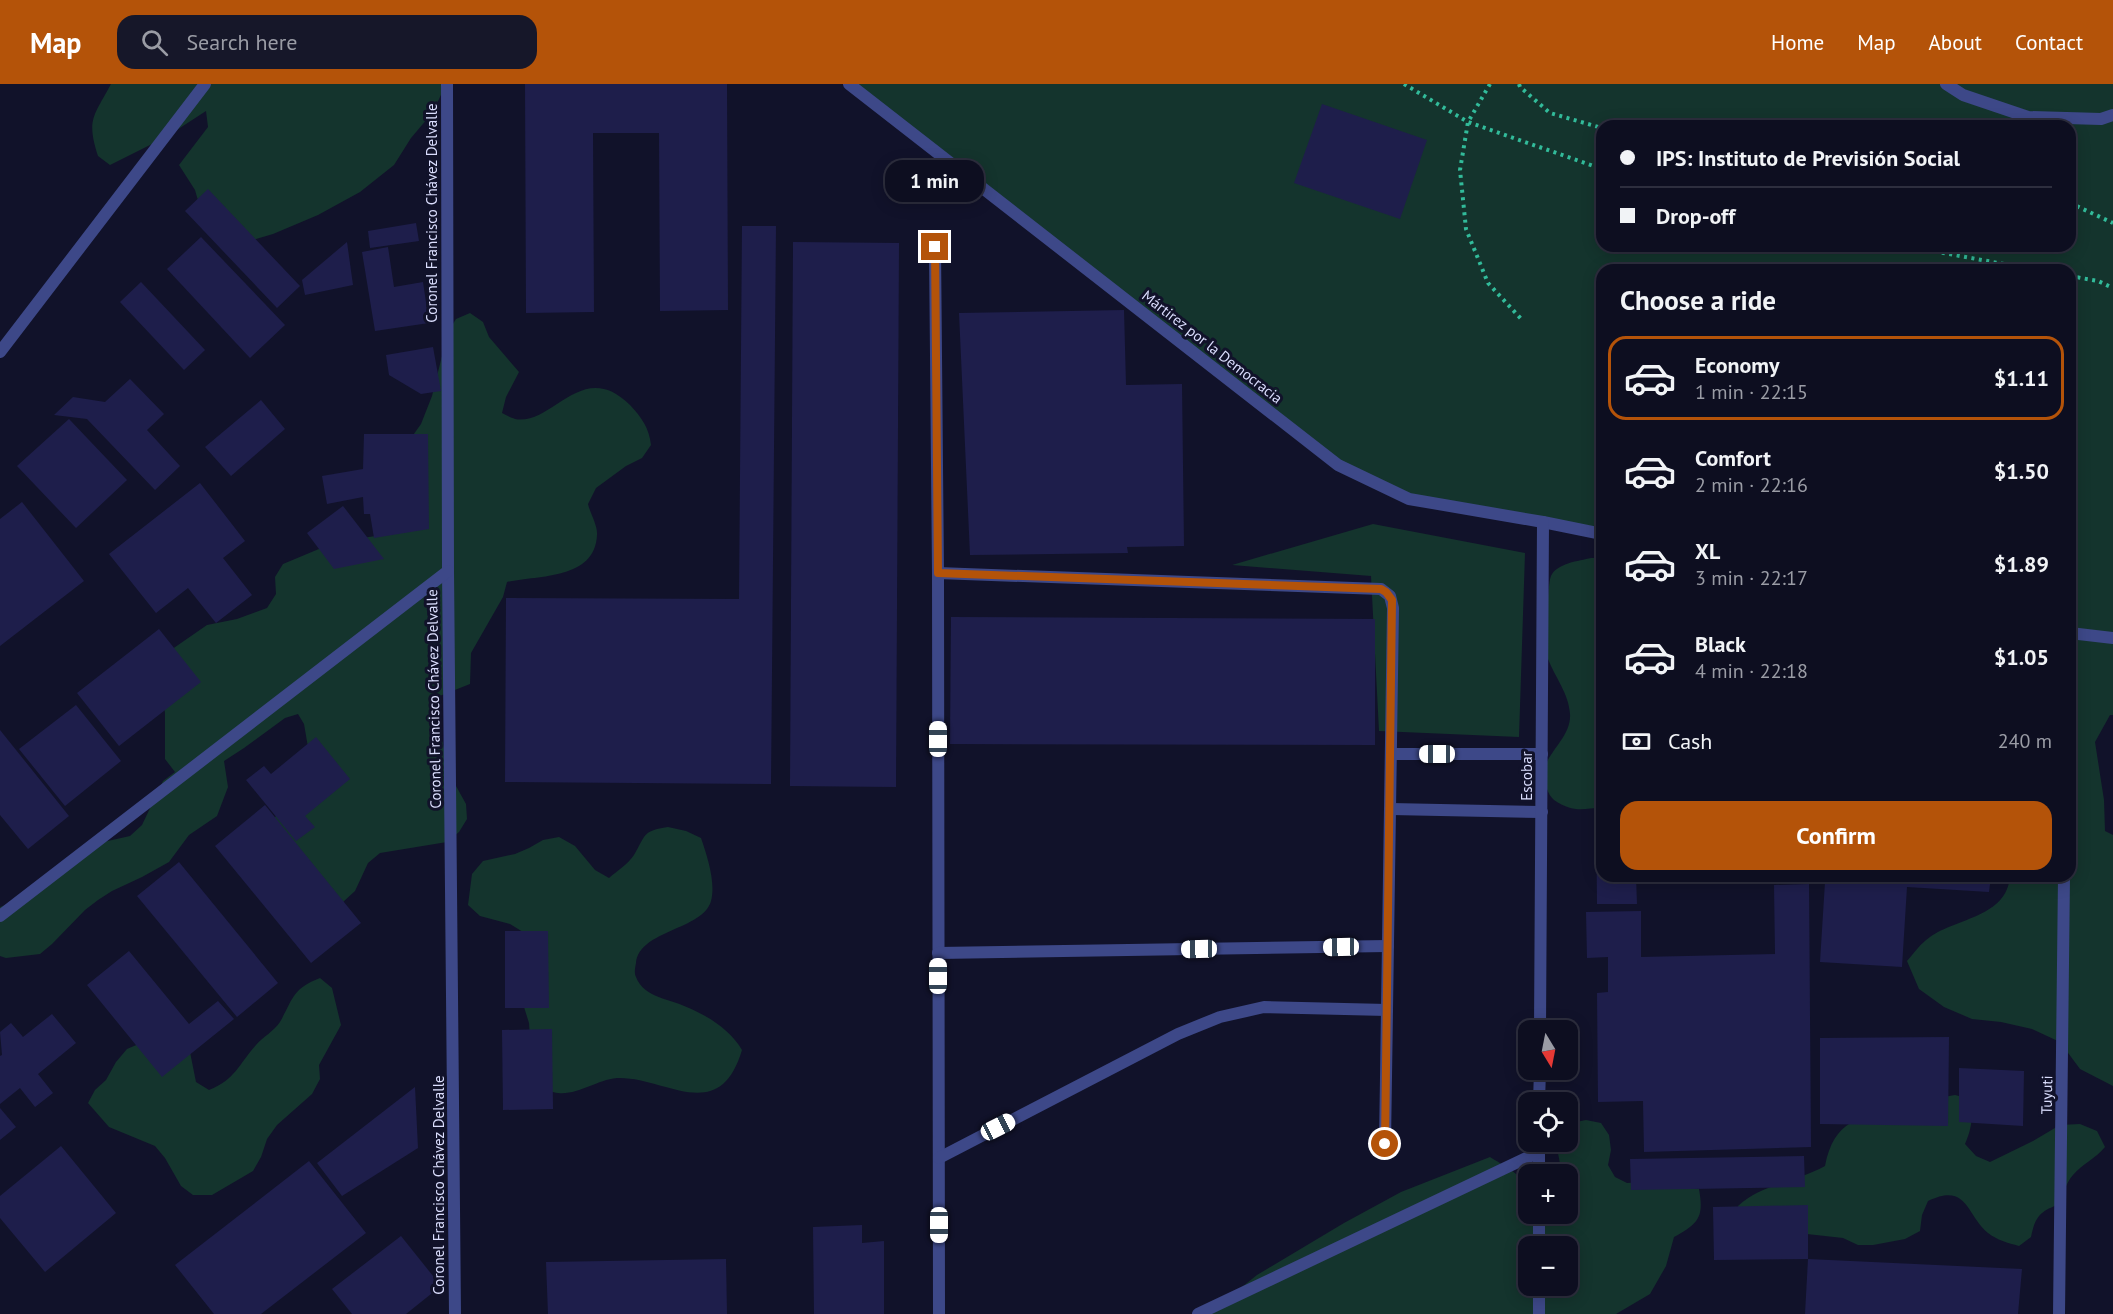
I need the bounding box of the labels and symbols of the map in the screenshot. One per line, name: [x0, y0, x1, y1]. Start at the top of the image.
street label: Coronel Francisco Chávez Delvalle: [422, 103, 441, 323]
callout: 1 min: [886, 160, 984, 202]
route end: [921, 233, 948, 260]
street label: Mártirez por la Democracia: [1138, 286, 1286, 407]
street label: Coronel Francisco Chávez Delvalle: [422, 589, 445, 809]
car: [929, 721, 947, 757]
car: [1419, 745, 1455, 763]
street label: Escobar: [1517, 751, 1536, 801]
car: [1323, 938, 1359, 956]
car: [1181, 940, 1217, 958]
car: [929, 958, 947, 994]
north arrow: [1518, 1020, 1578, 1080]
street label: Coronel Francisco Chávez Delvalle: [429, 1075, 448, 1295]
street label: Tuyuti: [2037, 1075, 2056, 1115]
car: [978, 1111, 1018, 1143]
route start: [1371, 1130, 1398, 1157]
car: [930, 1207, 948, 1243]

